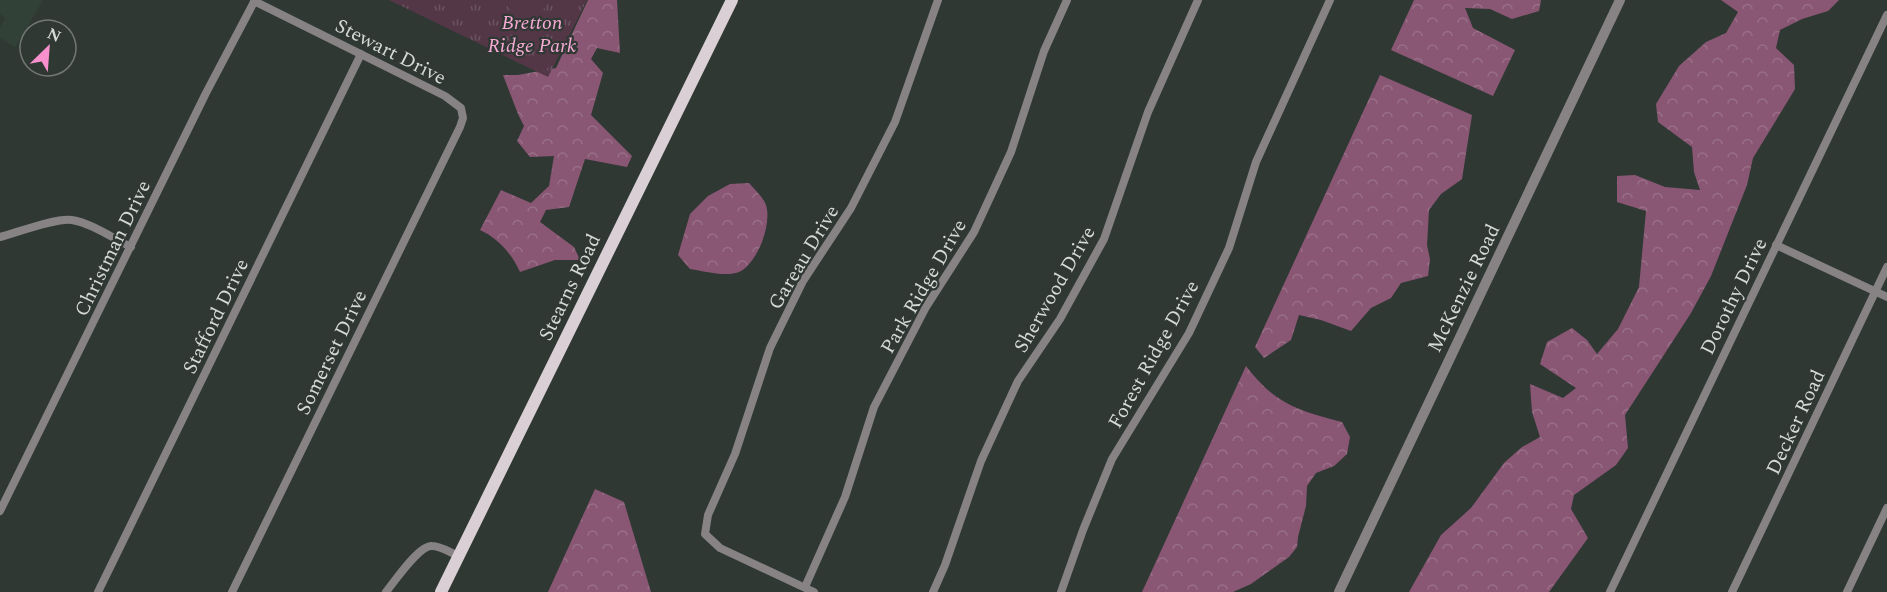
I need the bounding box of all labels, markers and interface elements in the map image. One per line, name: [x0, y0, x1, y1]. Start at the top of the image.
park label: Bretton Ridge Park: [488, 8, 577, 61]
street label: Stewart Drive: [330, 11, 451, 93]
north arrow: [18, 18, 78, 78]
text: N: [43, 22, 65, 49]
street label: Christman Drive: [67, 175, 159, 322]
street label: Gareau Drive: [761, 199, 847, 316]
street label: Park Ridge Drive: [873, 213, 975, 360]
street label: McKenzie Road: [1420, 219, 1508, 358]
street label: Sherwood Drive: [1006, 221, 1103, 358]
street label: Stearns Road: [531, 229, 609, 346]
street label: Dorothy Drive: [1693, 233, 1775, 360]
street label: Stafford Drive: [175, 254, 257, 379]
street label: Forest Ridge Drive: [1101, 275, 1207, 434]
street label: Somerset Drive: [289, 285, 375, 420]
street label: Decker Road: [1758, 365, 1833, 480]

